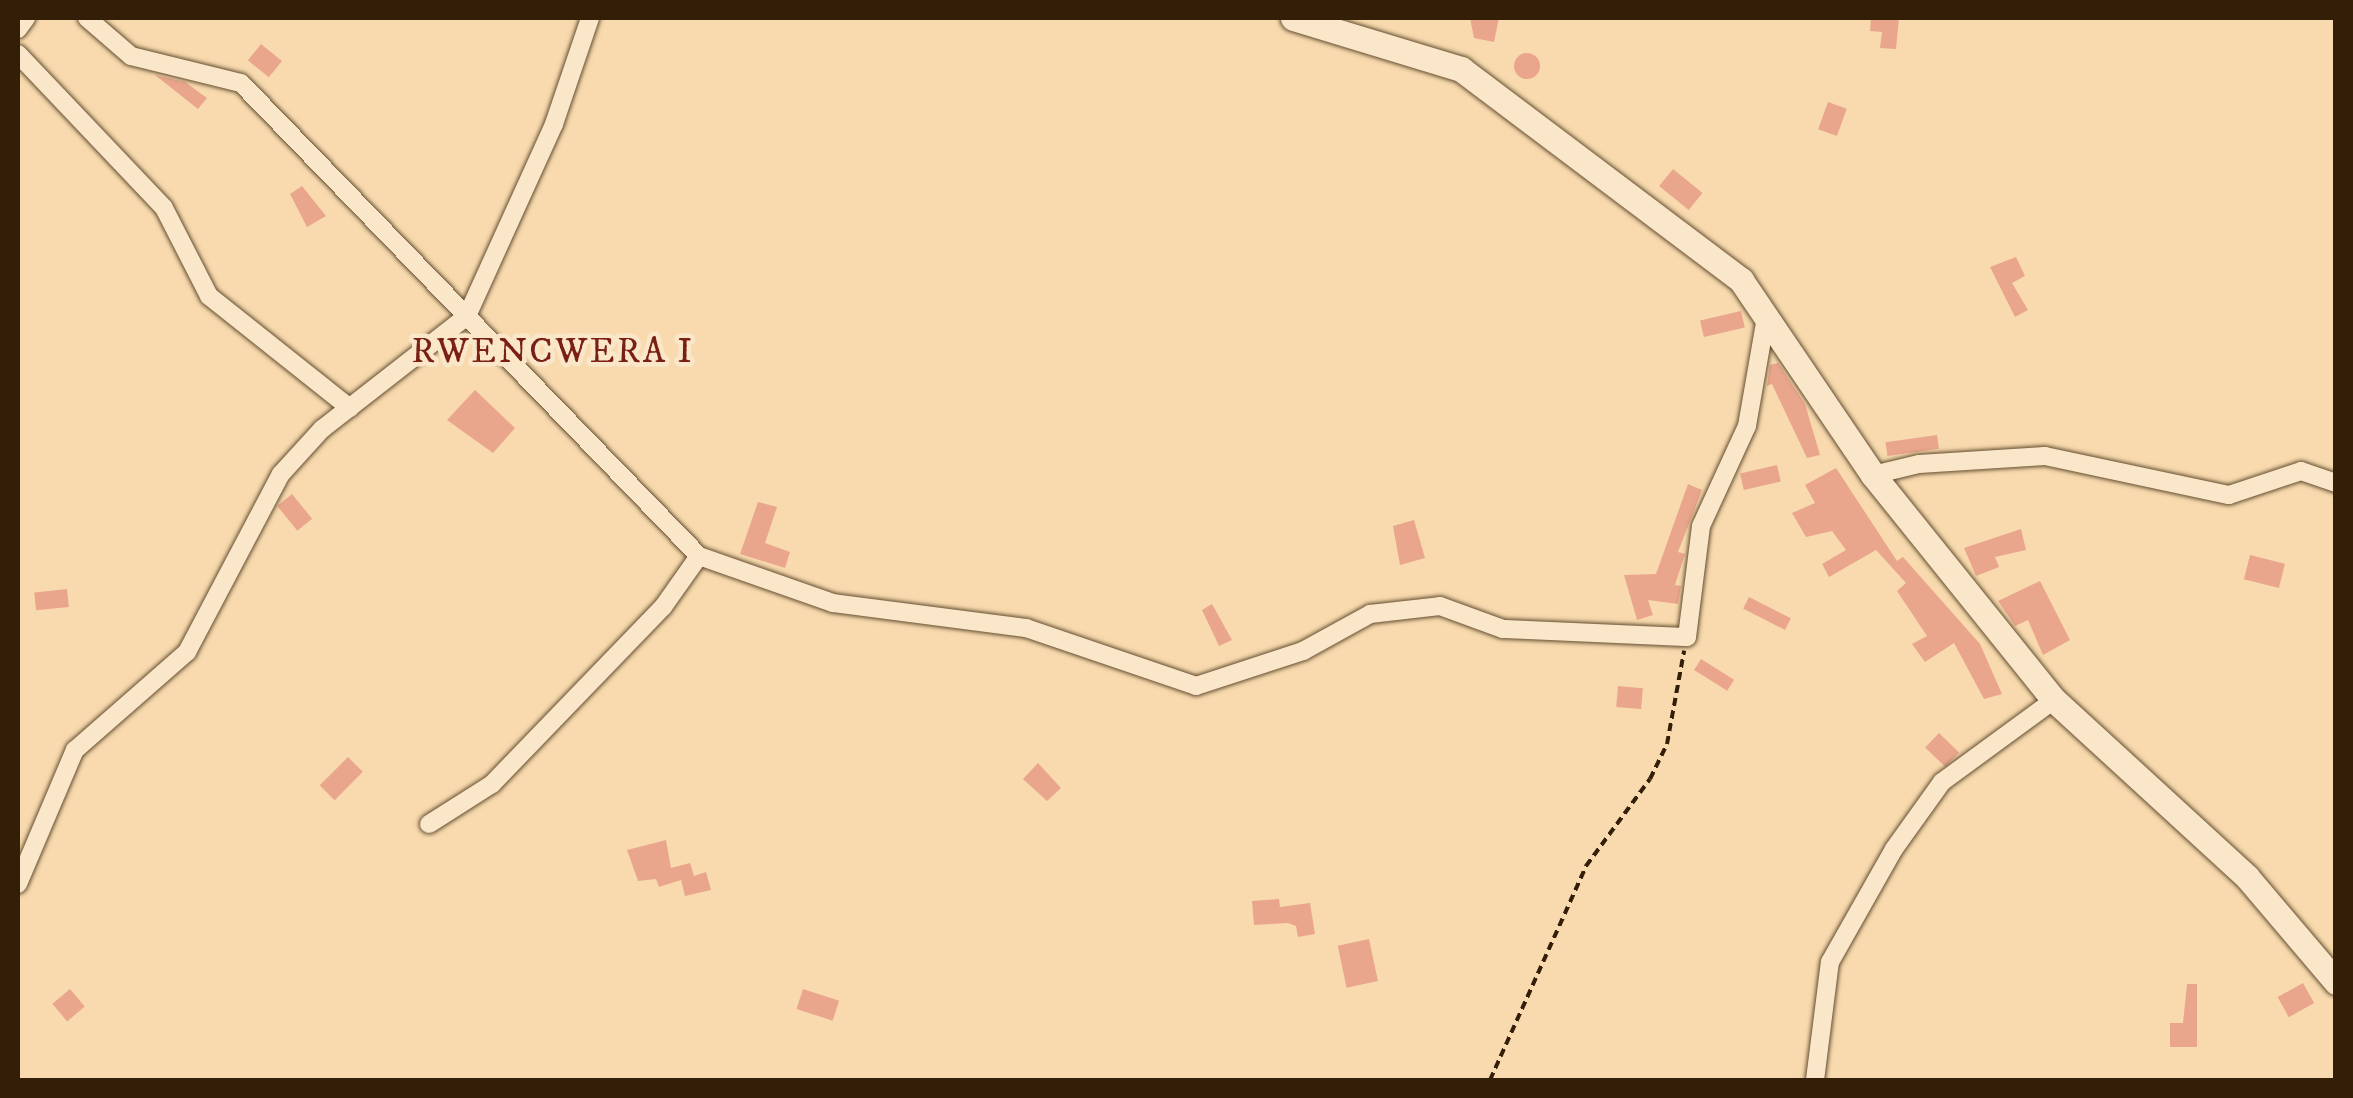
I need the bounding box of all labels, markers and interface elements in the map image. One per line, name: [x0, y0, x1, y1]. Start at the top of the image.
district label: RWENCWERA I: [412, 331, 694, 373]

